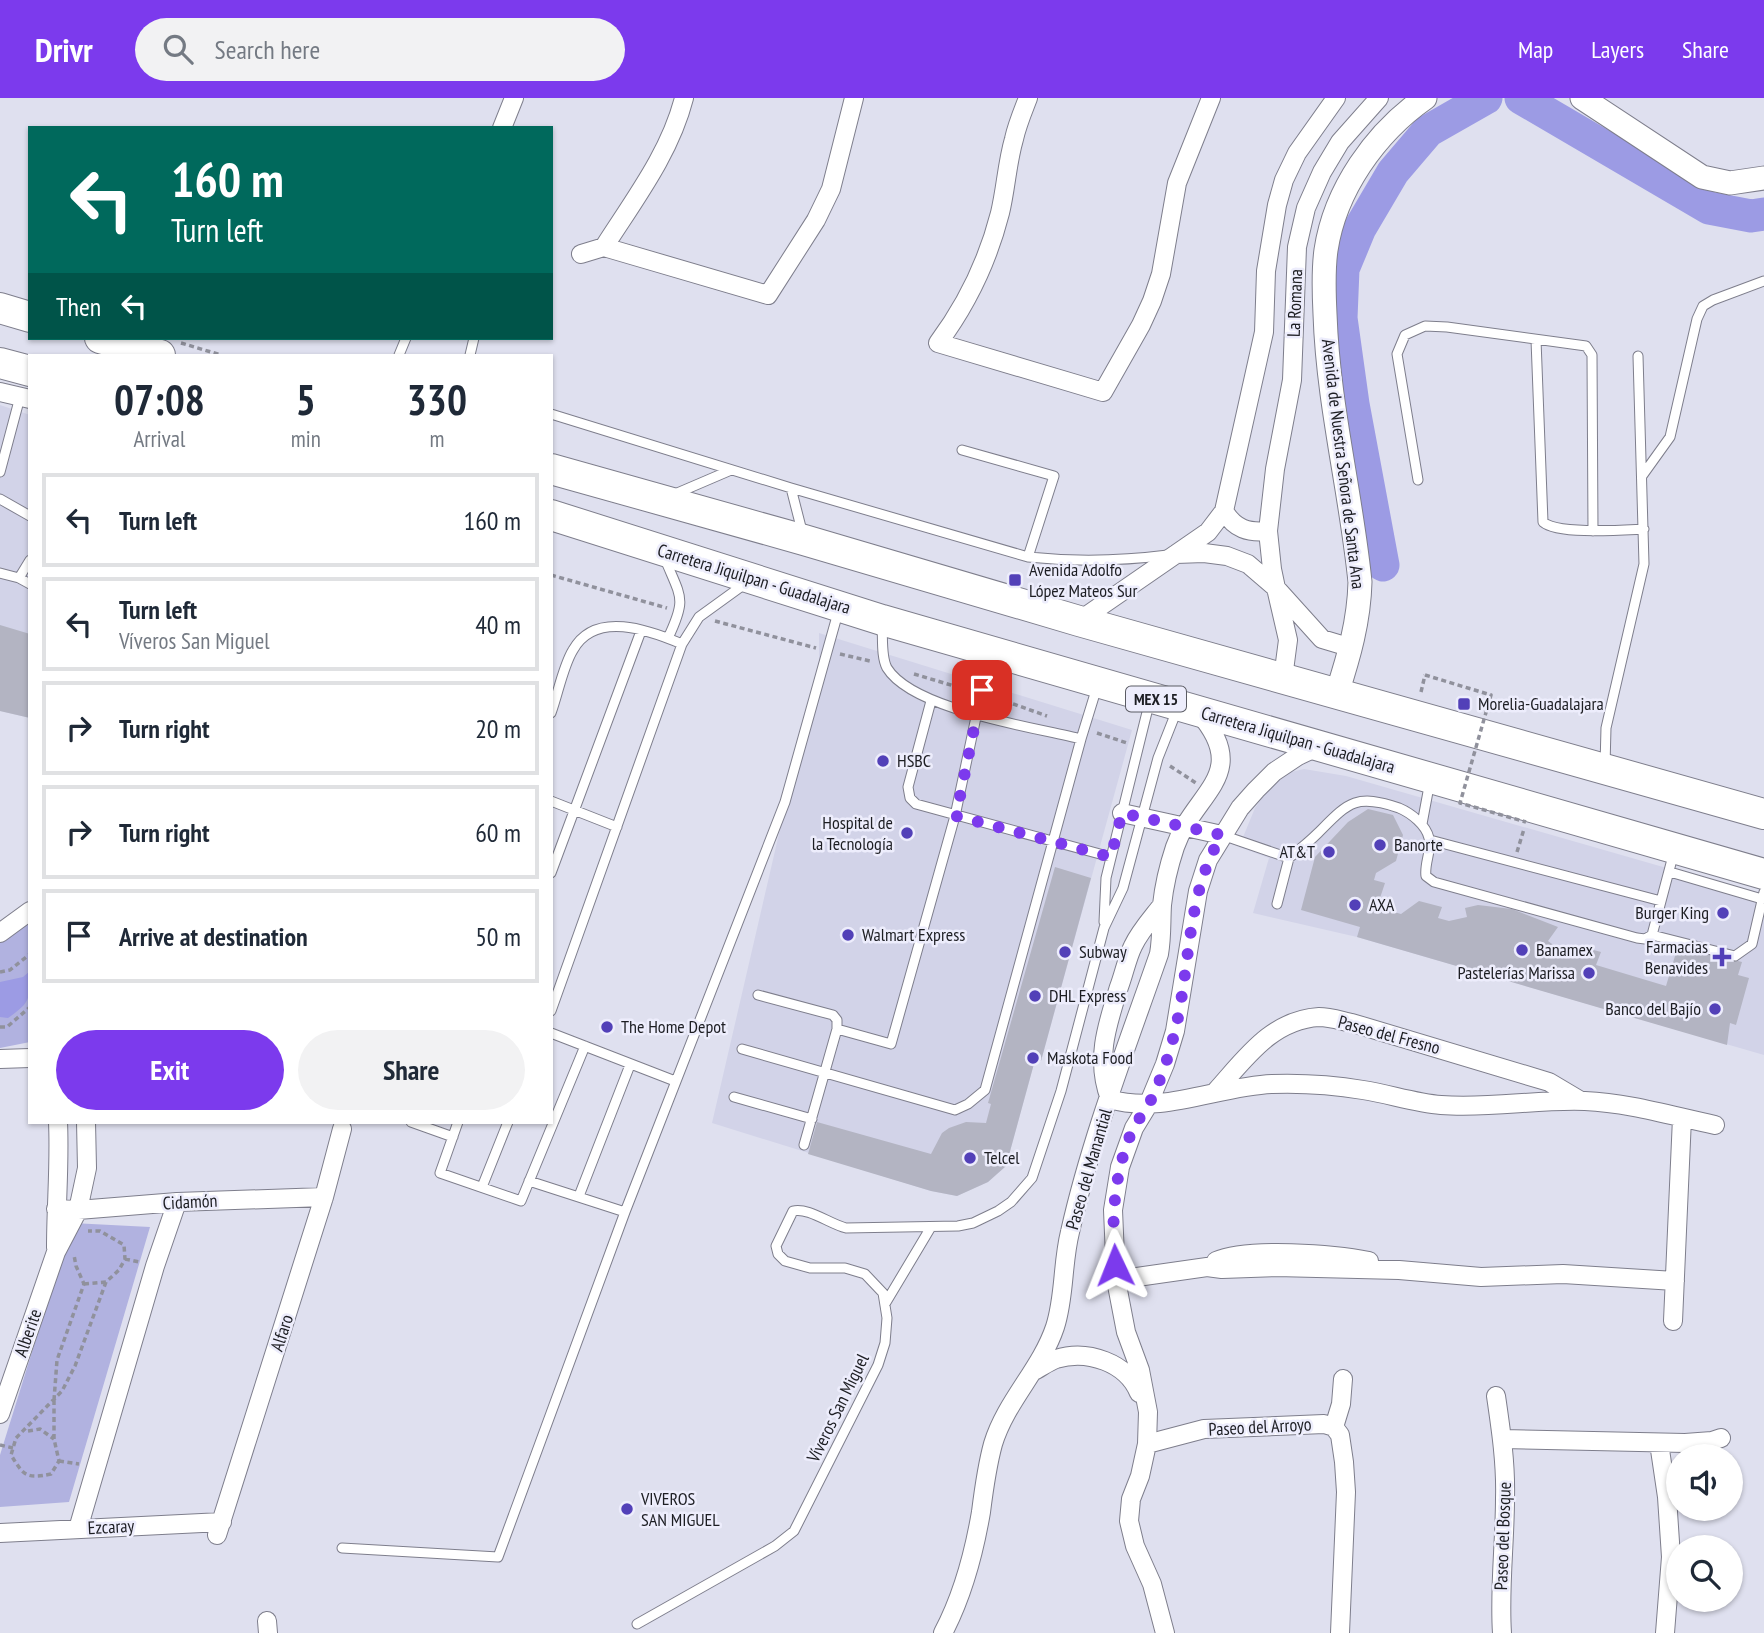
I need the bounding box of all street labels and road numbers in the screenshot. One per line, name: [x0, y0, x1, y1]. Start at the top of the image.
street label: La Romana: [1282, 269, 1307, 337]
street label: Avenida de Nuestra Señora de Santa Ana: [1317, 338, 1370, 590]
street label: Carretera Jiquilpan - Guadalajara: [655, 538, 853, 619]
road number: MEX 15: [1126, 686, 1186, 712]
street label: Carretera Jiquilpan - Guadalajara: [1199, 701, 1398, 778]
street label: Paseo del Fresno: [1336, 1010, 1443, 1059]
street label: Paseo del Manantial: [1060, 1105, 1117, 1232]
street label: Cidamón: [162, 1189, 218, 1214]
street label: Alberite: [9, 1306, 46, 1360]
street label: Alfaro: [265, 1311, 298, 1354]
street label: Víveros San Miguel: [801, 1349, 874, 1467]
street label: Paseo del Arroyo: [1208, 1412, 1312, 1441]
street label: Paseo del Bosque: [1489, 1481, 1516, 1591]
street label: Ezcaray: [87, 1514, 135, 1539]

